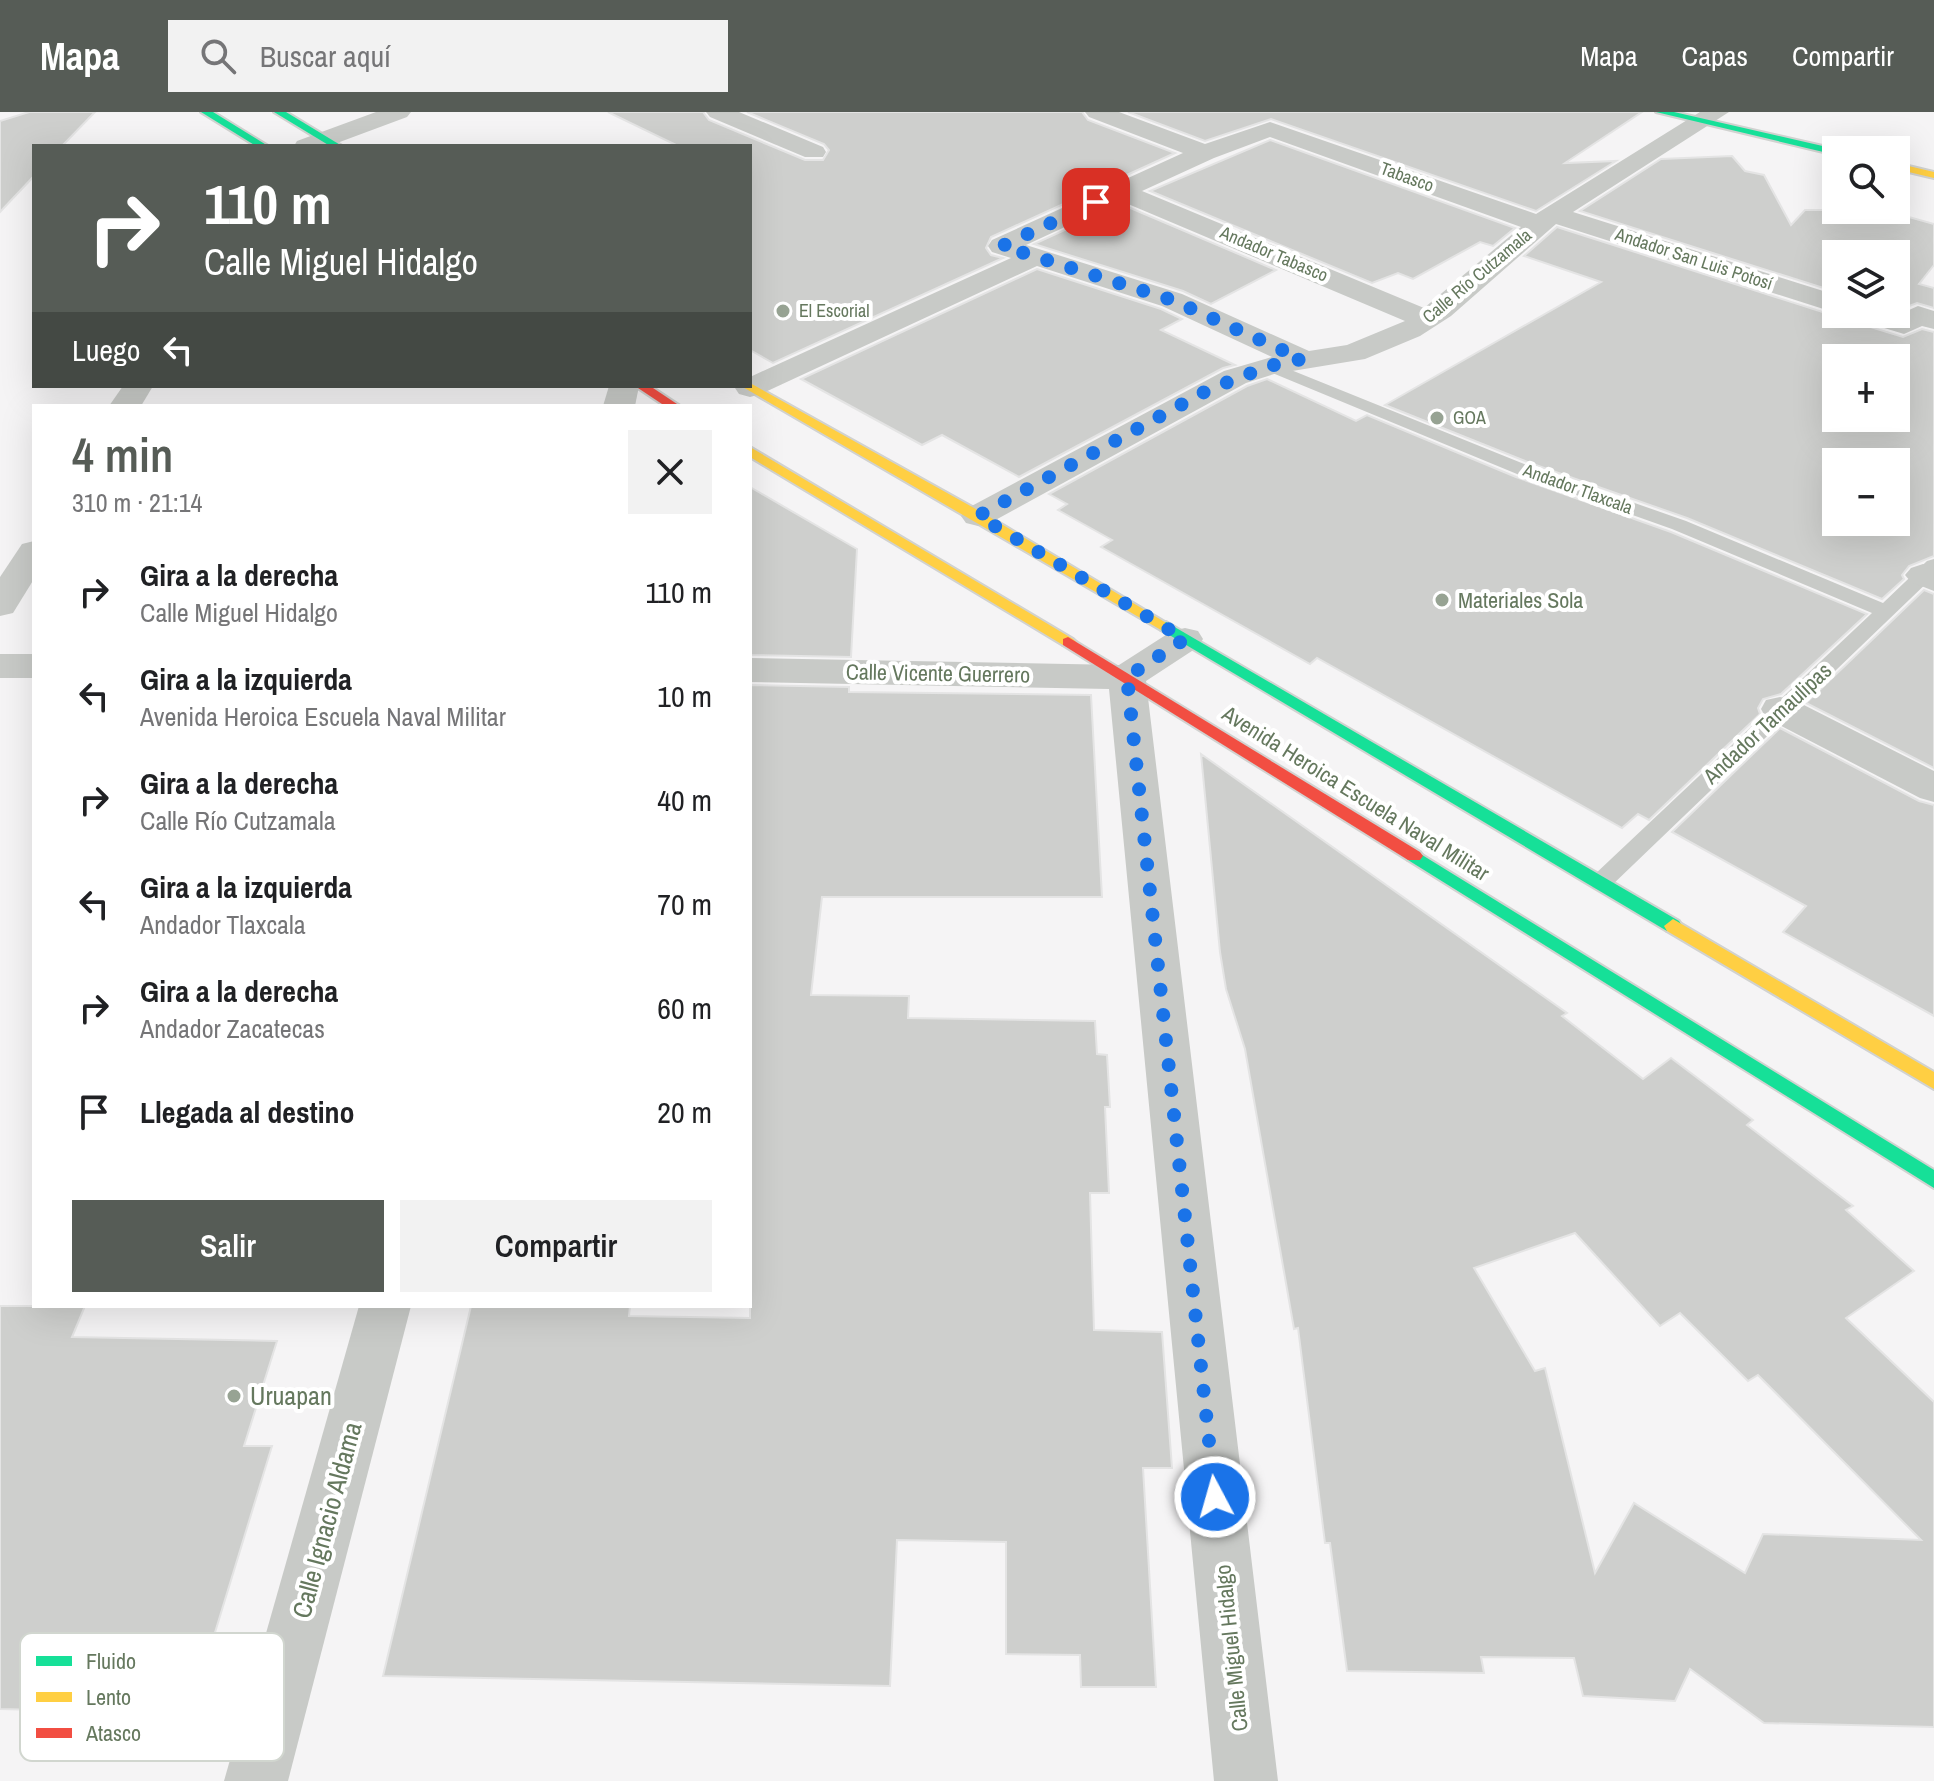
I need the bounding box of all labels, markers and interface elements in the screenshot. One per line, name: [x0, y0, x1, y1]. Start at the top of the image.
search box: [168, 20, 728, 92]
text: Mapa: [40, 31, 120, 82]
icon: search: [196, 34, 240, 78]
text: Buscar aquí: [260, 36, 391, 76]
text: Mapa: [1580, 37, 1638, 75]
text: Capas: [1682, 37, 1748, 75]
text: Compartir: [1792, 37, 1894, 75]
map controls: [1822, 136, 1910, 536]
button: search: [1822, 136, 1910, 224]
street label: Tabasco: [1377, 155, 1437, 198]
text: 110 m: [204, 166, 332, 241]
pin: [1062, 168, 1130, 236]
icon: right: [72, 176, 176, 280]
icon: arrive: [1074, 180, 1118, 224]
street label: Andador Tabasco: [1215, 219, 1332, 287]
street label: Andador San Luis Potosí: [1611, 221, 1777, 296]
street label: Calle Río Cutzamala: [1417, 223, 1537, 329]
text: Calle Miguel Hidalgo: [204, 238, 478, 286]
button: layers: [1822, 240, 1910, 328]
place label: El Escorial: [799, 298, 870, 323]
marker: El Escorial: [774, 302, 792, 320]
icon: left: [156, 328, 200, 372]
text: Luego: [72, 330, 140, 370]
button: +: [1822, 344, 1910, 432]
place label: GOA: [1453, 405, 1486, 430]
marker: GOA: [1428, 409, 1446, 427]
text: 4 min: [72, 422, 173, 487]
button: close: [628, 430, 712, 514]
button: −: [1822, 448, 1910, 536]
street label: Andador Tlaxcala: [1519, 457, 1636, 520]
text: 310 m · 21:14: [72, 485, 202, 520]
text: Gira a la derecha: [140, 555, 338, 595]
icon: right: [72, 570, 116, 614]
text: 110 m: [645, 572, 712, 612]
place label: Materiales Sola: [1458, 585, 1583, 615]
marker: Materiales Sola: [1433, 591, 1451, 609]
text: Calle Miguel Hidalgo: [140, 595, 338, 630]
street label: Calle Vicente Guerrero: [846, 656, 1030, 690]
street label: Andador Tamaulipas: [1696, 656, 1838, 791]
text: Gira a la izquierda: [140, 659, 352, 699]
icon: left: [72, 674, 116, 718]
text: 10 m: [657, 676, 712, 716]
street label: Avenida Heroica Escuela Naval Militar: [1216, 698, 1495, 888]
text: Avenida Heroica Escuela Naval Militar: [140, 699, 506, 734]
text: Gira a la derecha: [140, 763, 338, 803]
icon: right: [72, 778, 116, 822]
text: 40 m: [657, 780, 712, 820]
text: Calle Río Cutzamala: [140, 803, 336, 838]
text: Gira a la izquierda: [140, 867, 352, 907]
icon: left: [72, 882, 116, 926]
text: 70 m: [657, 884, 712, 924]
text: Andador Tlaxcala: [140, 907, 306, 942]
text: Gira a la derecha: [140, 971, 338, 1011]
icon: right: [72, 986, 116, 1030]
text: 60 m: [657, 988, 712, 1028]
text: Andador Zacatecas: [140, 1011, 325, 1046]
icon: arrive: [72, 1090, 116, 1134]
text: Llegada al destino: [140, 1092, 355, 1132]
text: 20 m: [657, 1092, 712, 1132]
button: Salir: [72, 1200, 384, 1292]
button: Compartir: [400, 1200, 712, 1292]
place label: Uruapan: [250, 1378, 332, 1413]
marker: Uruapan: [225, 1387, 243, 1405]
street label: Calle Ignacio Aldama: [284, 1418, 370, 1622]
position arrow: [1173, 1455, 1257, 1539]
street label: Calle Miguel Hidalgo: [1207, 1563, 1255, 1733]
legend: [20, 1633, 284, 1761]
text: Fluido: [86, 1646, 136, 1676]
text: Lento: [86, 1682, 131, 1712]
text: Atasco: [85, 1718, 141, 1748]

